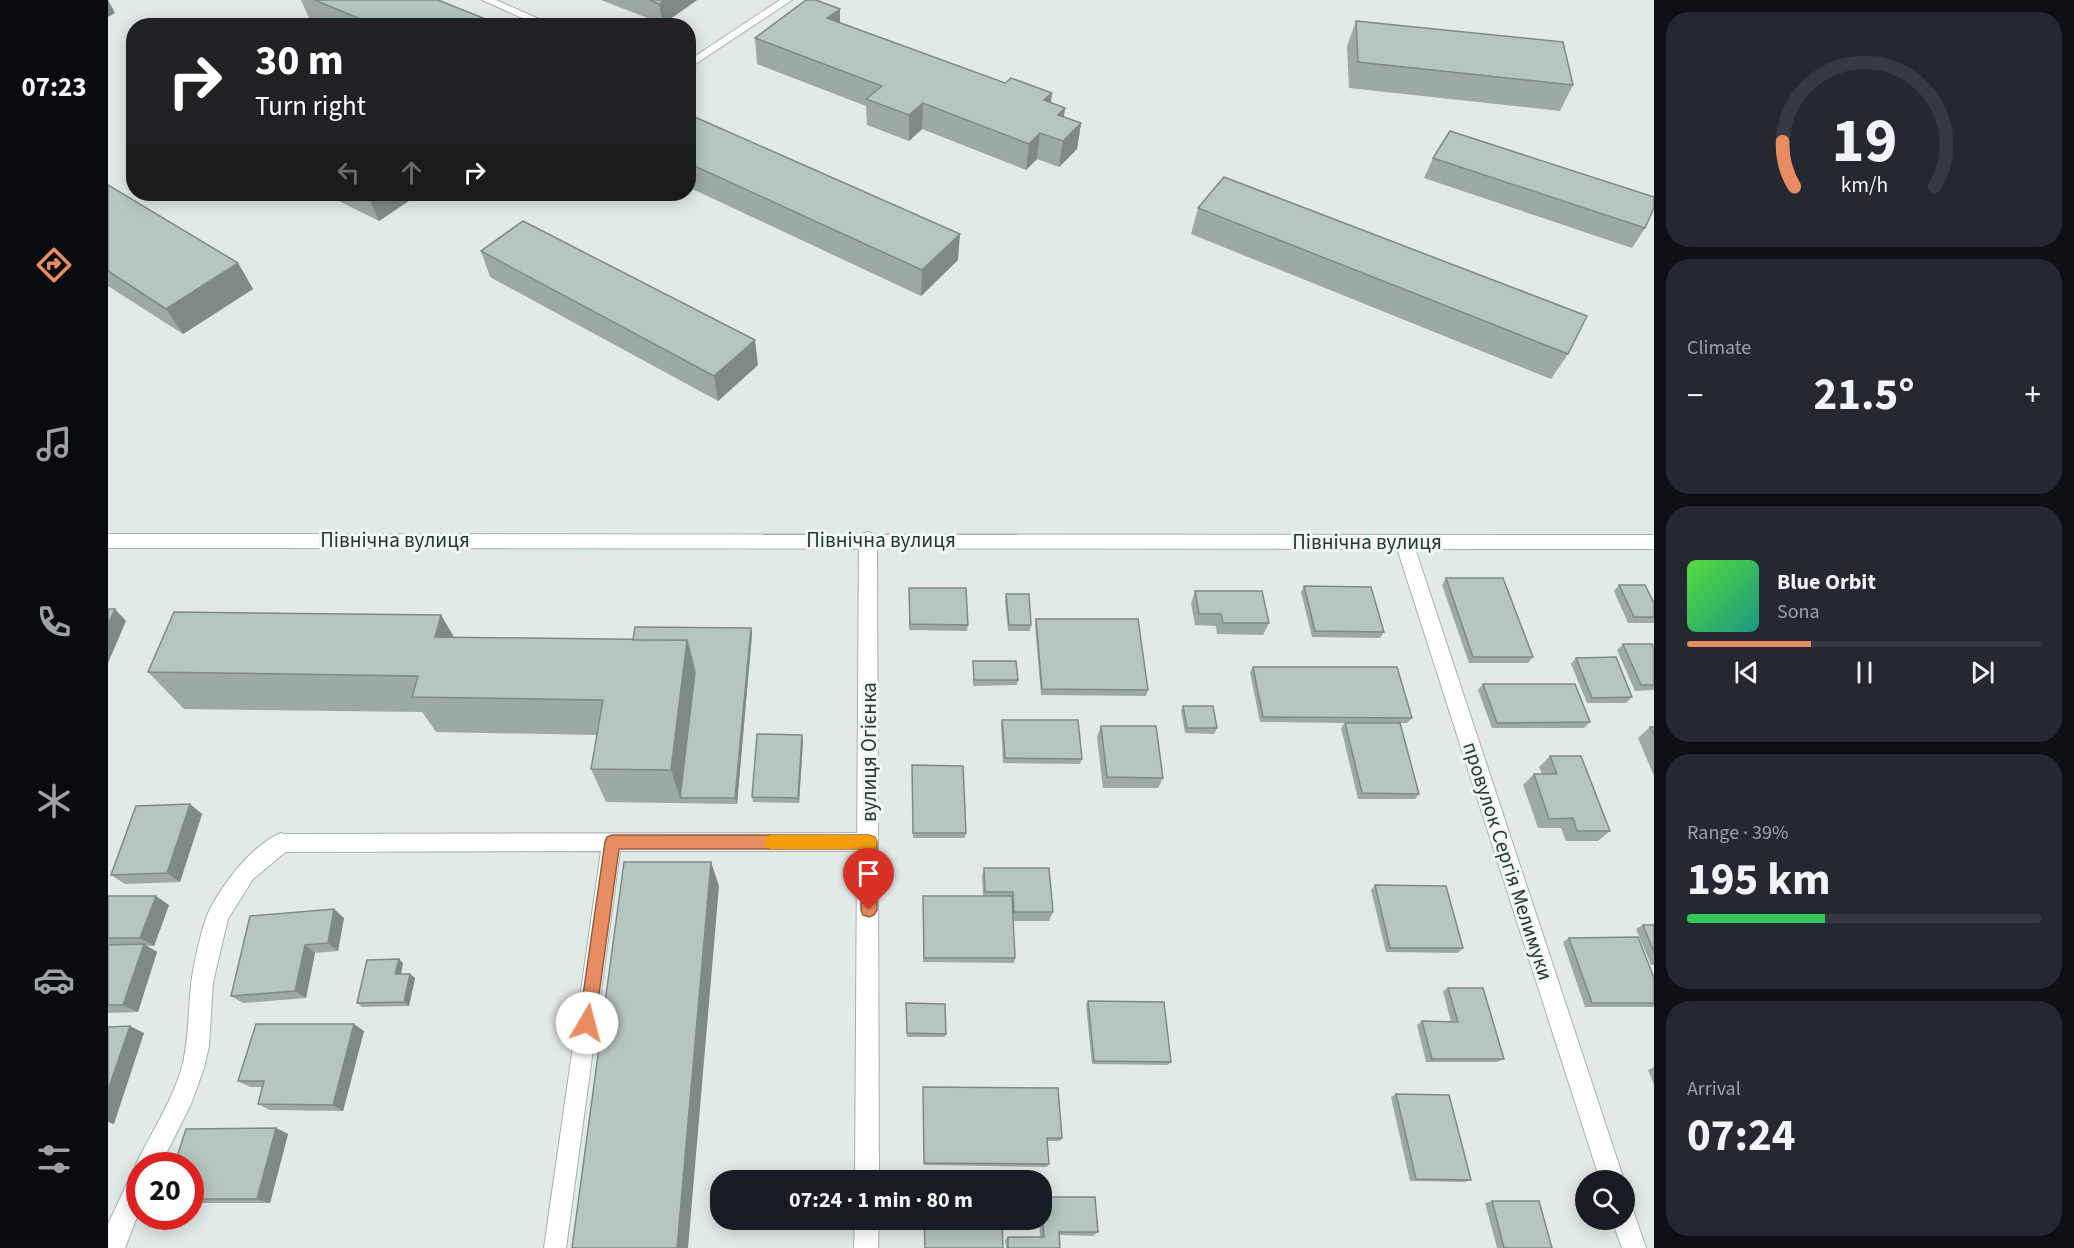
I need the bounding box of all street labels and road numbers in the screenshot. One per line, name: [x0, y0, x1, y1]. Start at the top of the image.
street label: Північна вулиця: [320, 525, 470, 555]
street label: Північна вулиця: [806, 525, 956, 555]
street label: Північна вулиця: [1292, 527, 1442, 557]
street label: вулиця Огієнка: [854, 682, 884, 822]
street label: провулок Сергія Мелимуки: [1455, 738, 1561, 984]

